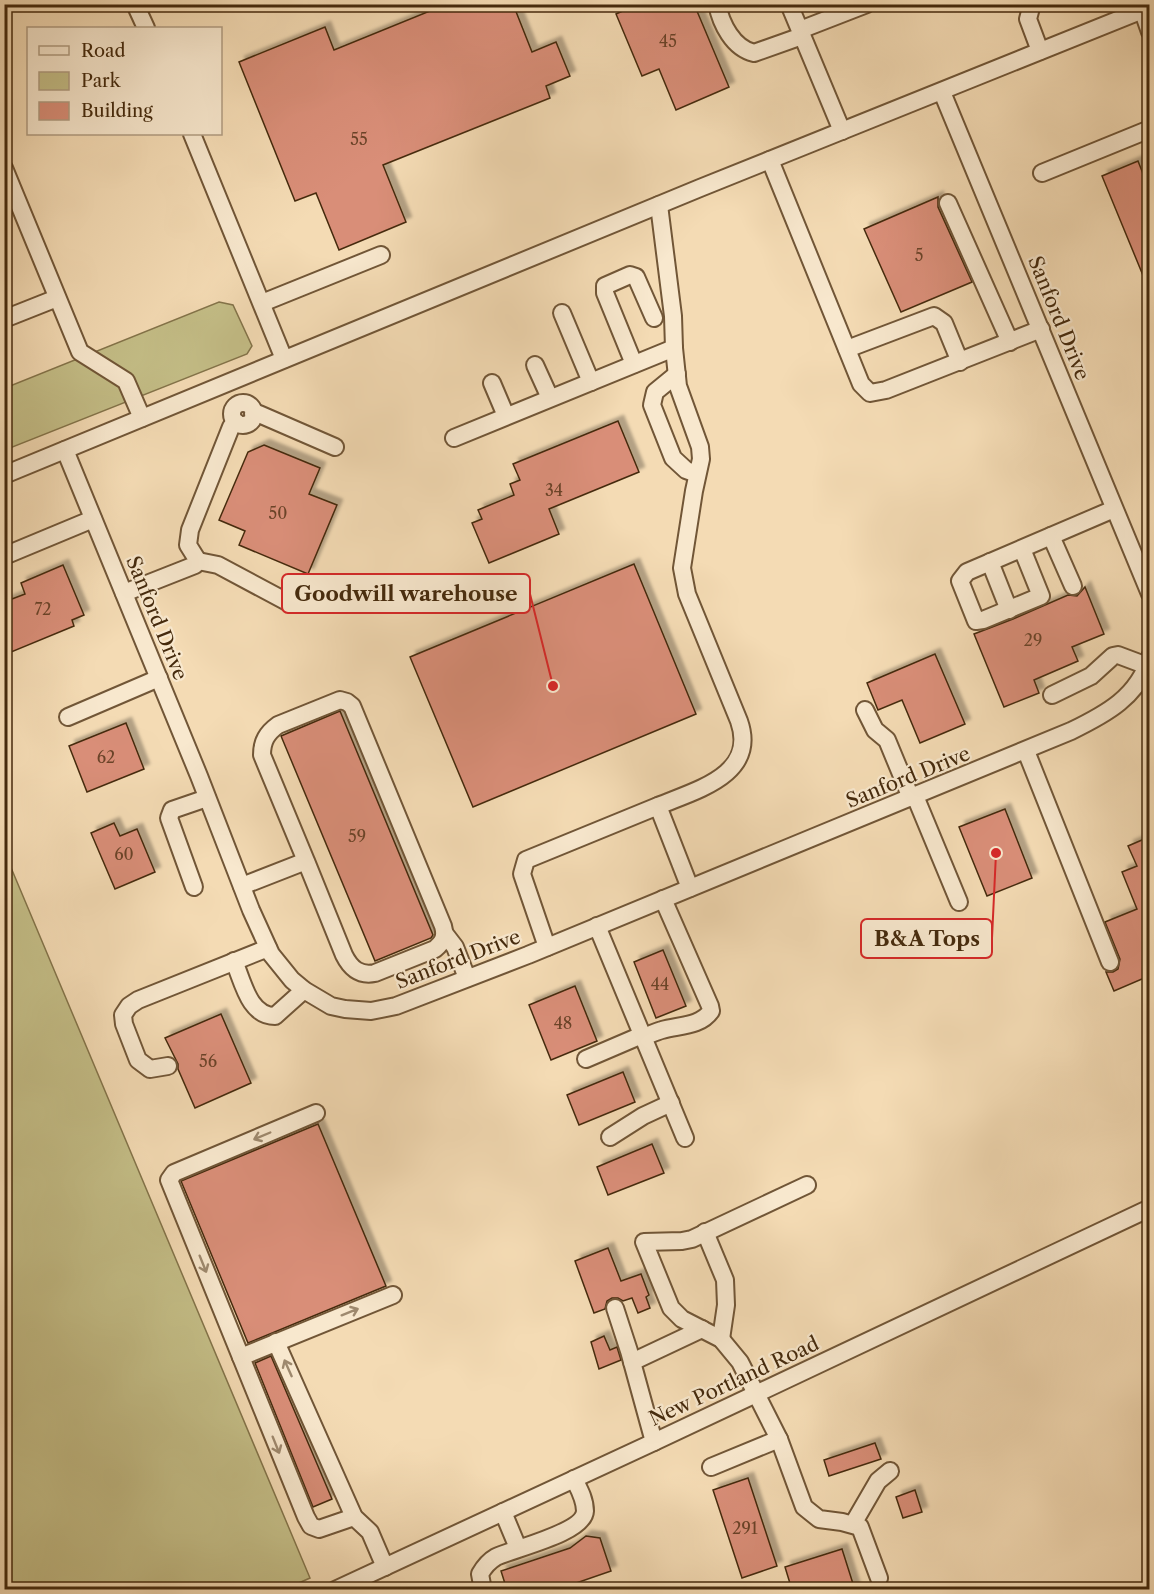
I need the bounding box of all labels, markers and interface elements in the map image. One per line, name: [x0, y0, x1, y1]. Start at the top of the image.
legend: [27, 27, 222, 135]
house number: 45: [659, 31, 677, 51]
text: Road: [81, 40, 126, 62]
text: Park: [81, 70, 122, 92]
text: Building: [81, 100, 153, 122]
house number: 55: [350, 129, 368, 149]
house number: 5: [915, 245, 923, 265]
street label: Sanford Drive: [1023, 252, 1095, 384]
house number: 34: [545, 480, 563, 500]
house number: 50: [269, 503, 287, 523]
street label: Sanford Drive: [121, 552, 193, 684]
callout: Goodwill warehouse: [282, 574, 530, 613]
text: Goodwill warehouse: [294, 581, 518, 606]
house number: 72: [34, 599, 52, 619]
house number: 29: [1024, 630, 1042, 650]
street label: Sanford Drive: [842, 741, 974, 813]
house number: 62: [97, 747, 115, 767]
house number: 59: [348, 826, 366, 846]
house number: 60: [114, 844, 134, 864]
callout: B&A Tops: [861, 919, 992, 958]
street label: Sanford Drive: [392, 924, 524, 994]
text: B&A Tops: [874, 926, 980, 951]
house number: 44: [651, 974, 669, 994]
house number: 48: [554, 1013, 572, 1033]
house number: 56: [199, 1051, 217, 1071]
one-way arrow: [253, 1131, 272, 1142]
one-way arrow: [198, 1255, 209, 1273]
one-way arrow: [340, 1306, 359, 1317]
street label: New Portland Road: [645, 1331, 823, 1431]
one-way arrow: [281, 1359, 293, 1377]
one-way arrow: [272, 1435, 283, 1454]
house number: 291: [732, 1518, 758, 1538]

